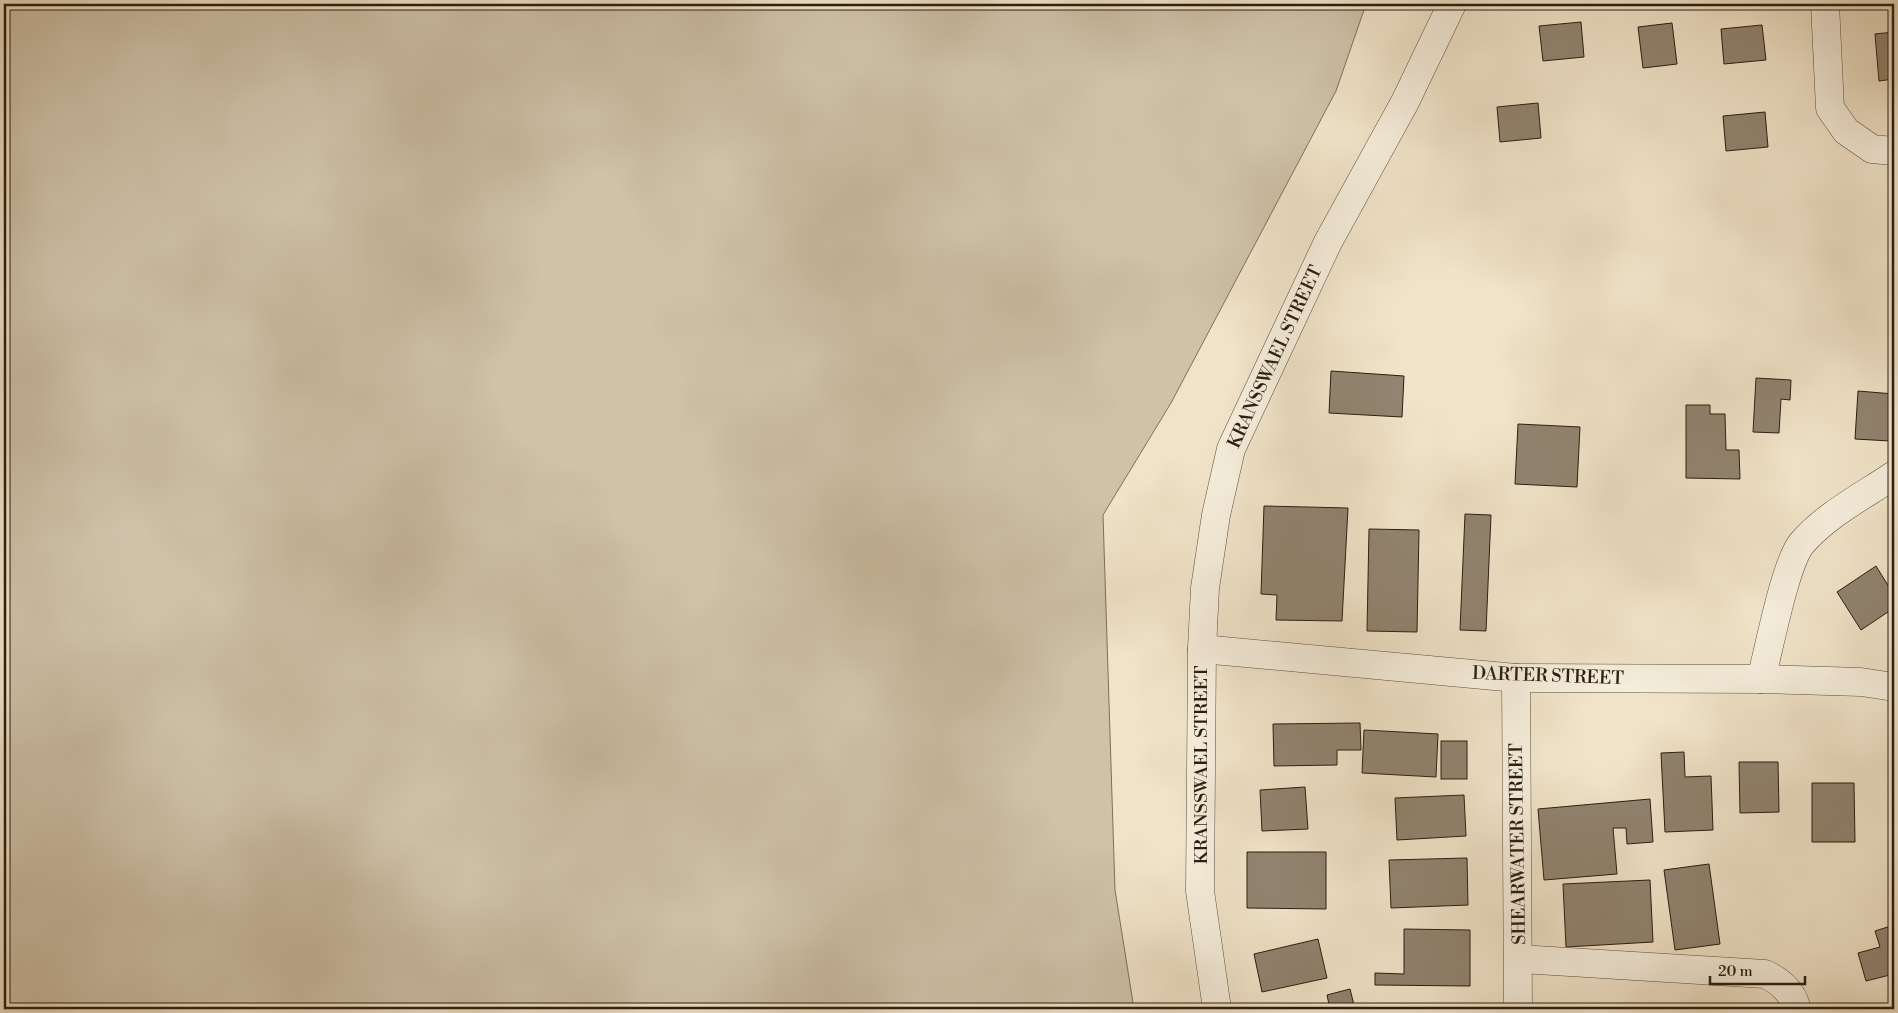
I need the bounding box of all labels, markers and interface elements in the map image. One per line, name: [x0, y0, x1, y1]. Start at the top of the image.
street label: KRANSSWAEL STREET: [1223, 262, 1328, 452]
street label: DARTER STREET: [1472, 662, 1625, 690]
street label: KRANSSWAEL STREET: [1190, 665, 1213, 865]
street label: SHEARWATER STREET: [1505, 743, 1531, 945]
scale bar: [1710, 953, 1806, 985]
text: 20 m: [1718, 962, 1753, 981]

